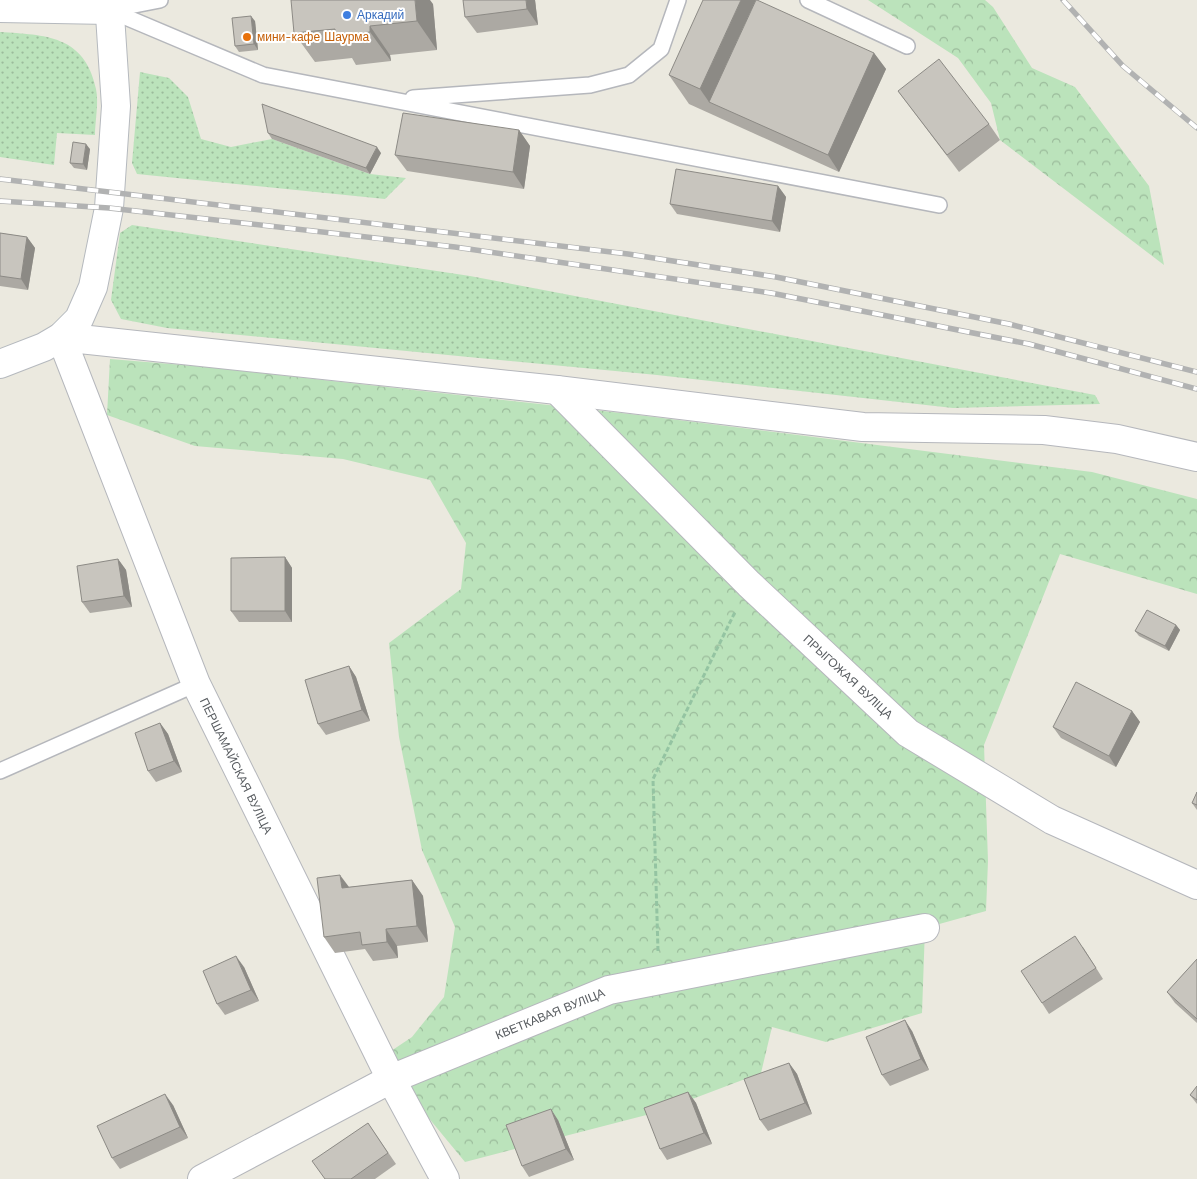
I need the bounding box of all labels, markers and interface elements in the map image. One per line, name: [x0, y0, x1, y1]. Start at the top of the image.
place label: Аркадий: [357, 8, 404, 22]
marker: Аркадий: [341, 9, 353, 21]
place label: мини-кафе Шаурма: [257, 30, 370, 44]
marker: мини-кафе Шаурма: [241, 31, 253, 43]
street label: ПРЫГОЖАЯ ВУЛІЦА: [800, 632, 896, 722]
street label: ПЕРШАМАЙСКАЯ ВУЛІЦА: [197, 695, 276, 836]
street label: КВЕТКАВАЯ ВУЛІЦА: [493, 986, 607, 1042]

